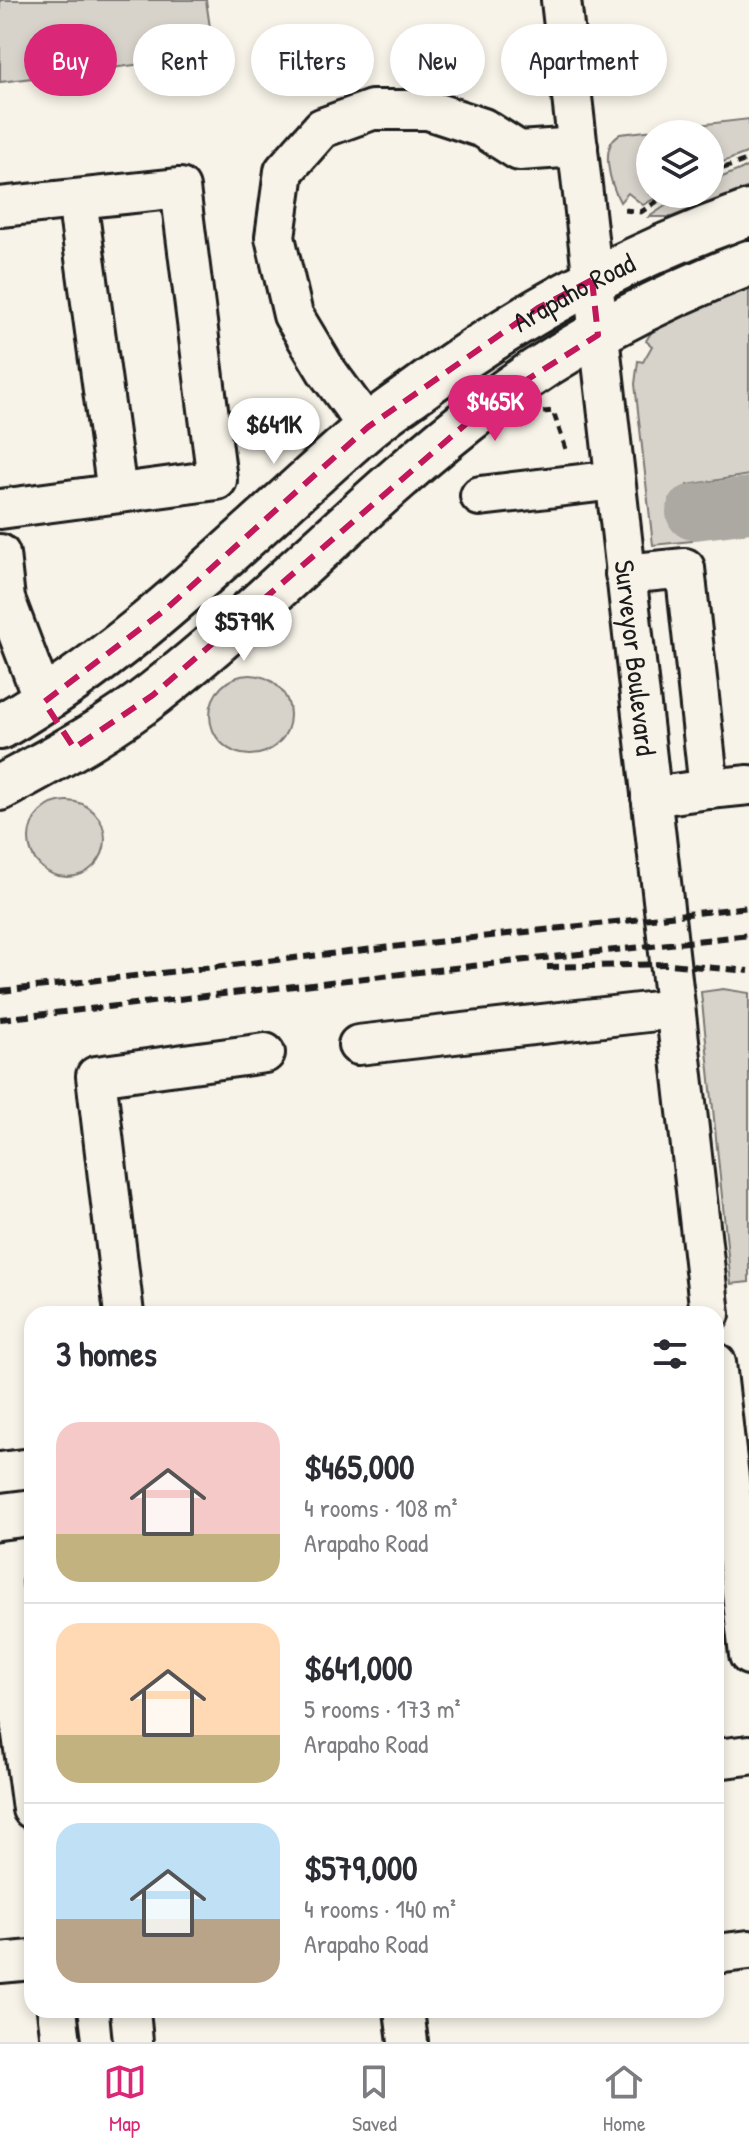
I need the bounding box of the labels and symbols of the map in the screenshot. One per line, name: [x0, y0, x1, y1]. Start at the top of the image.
street label: Arapaho Road: [505, 244, 641, 341]
pin: $465K: [439, 375, 551, 443]
pin: $641K: [218, 398, 330, 466]
street label: Surveyor Boulevard: [606, 558, 666, 758]
pin: $579K: [188, 595, 300, 663]

